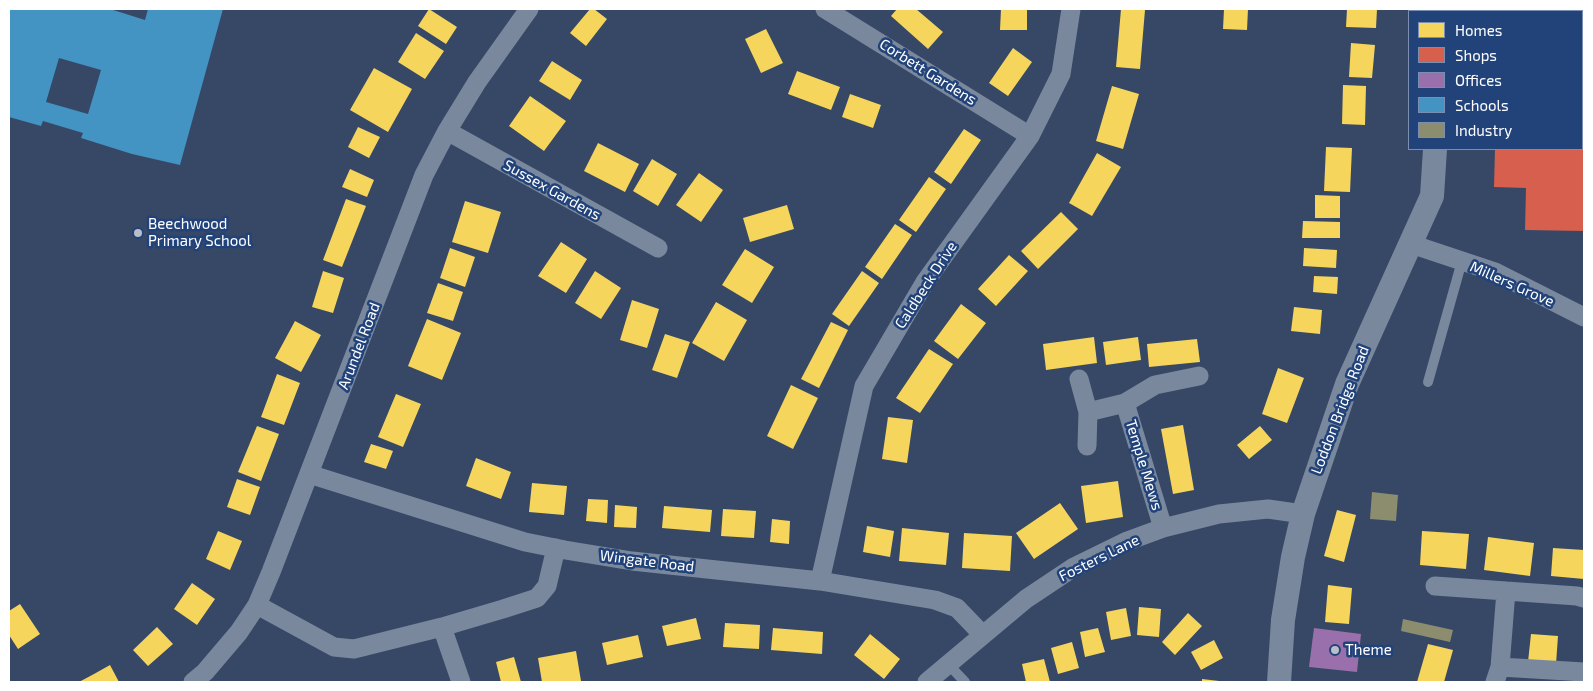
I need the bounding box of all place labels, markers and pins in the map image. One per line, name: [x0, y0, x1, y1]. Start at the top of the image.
place label: Beechwood Primary School: [148, 215, 251, 250]
marker: Beechwood Primary School: [132, 227, 144, 239]
place label: Theme: [1345, 641, 1392, 659]
marker: Theme: [1329, 644, 1341, 656]

